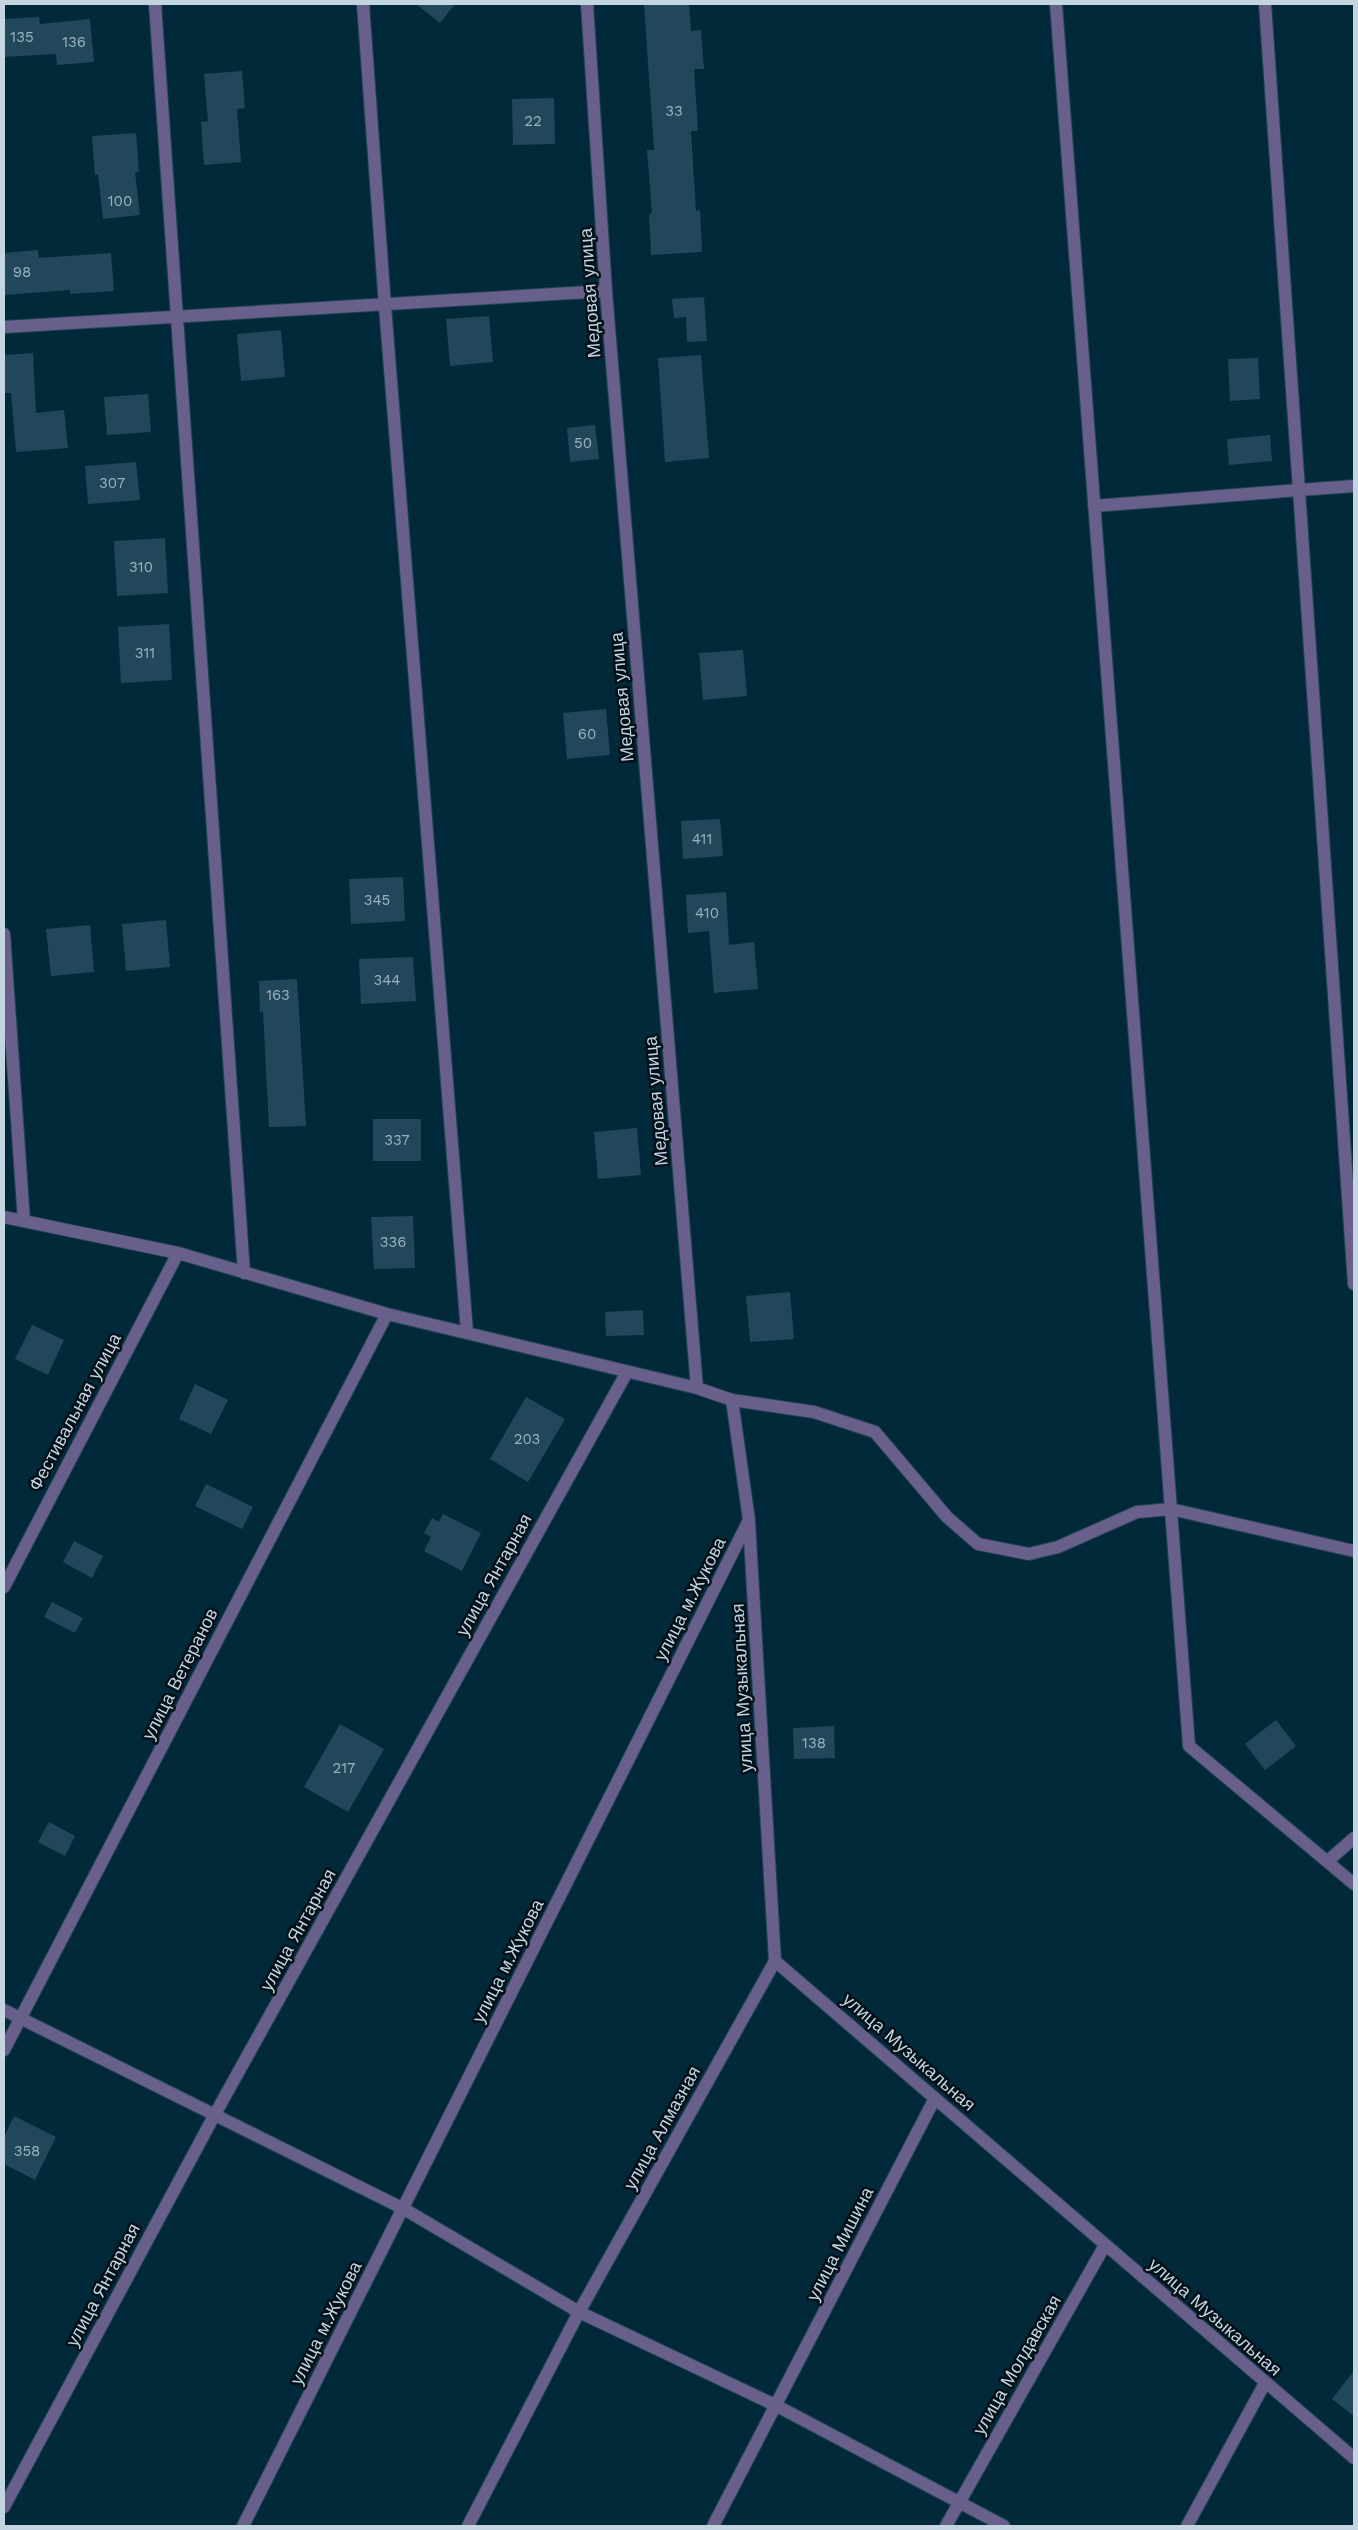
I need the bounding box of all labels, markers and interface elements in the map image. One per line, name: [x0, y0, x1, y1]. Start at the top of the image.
house number: 135: [10, 28, 34, 46]
house number: 136: [62, 33, 86, 51]
house number: 33: [665, 102, 683, 120]
house number: 22: [524, 112, 542, 130]
house number: 100: [108, 192, 132, 210]
street label: Медовая улица: [574, 226, 605, 359]
house number: 98: [13, 263, 31, 281]
house number: 50: [574, 434, 592, 452]
house number: 307: [99, 474, 125, 492]
house number: 310: [129, 558, 153, 576]
street label: Медовая улица: [605, 630, 638, 763]
house number: 311: [135, 644, 155, 662]
house number: 60: [578, 725, 596, 743]
house number: 411: [692, 830, 712, 848]
house number: 345: [364, 891, 390, 909]
house number: 410: [695, 904, 719, 922]
house number: 344: [373, 971, 401, 989]
house number: 163: [266, 986, 290, 1004]
street label: Медовая улица: [639, 1034, 672, 1167]
house number: 337: [384, 1131, 410, 1149]
house number: 336: [380, 1233, 406, 1251]
street label: Фестивальная улица: [24, 1328, 126, 1494]
house number: 203: [514, 1430, 540, 1448]
street label: улица Янтарная: [451, 1510, 536, 1639]
street label: улица м.Жукова: [649, 1533, 730, 1664]
street label: улица Музыкальная: [727, 1603, 756, 1773]
street label: улица Ветеранов: [137, 1605, 222, 1743]
house number: 138: [802, 1734, 826, 1752]
house number: 217: [332, 1759, 356, 1777]
street label: улица Янтарная: [255, 1865, 340, 1994]
street label: улица м.Жукова: [467, 1895, 548, 2026]
street label: улица Музыкальная: [839, 1988, 980, 2115]
street label: улица Алмазная: [619, 2062, 704, 2193]
house number: 358: [14, 2142, 40, 2160]
street label: улица Мишина: [802, 2182, 878, 2304]
street label: улица Янтарная: [61, 2220, 144, 2350]
street label: улица Музыкальная: [1145, 2253, 1286, 2380]
street label: улица м.Жукова: [285, 2257, 366, 2388]
street label: улица Молдавская: [968, 2291, 1065, 2438]

